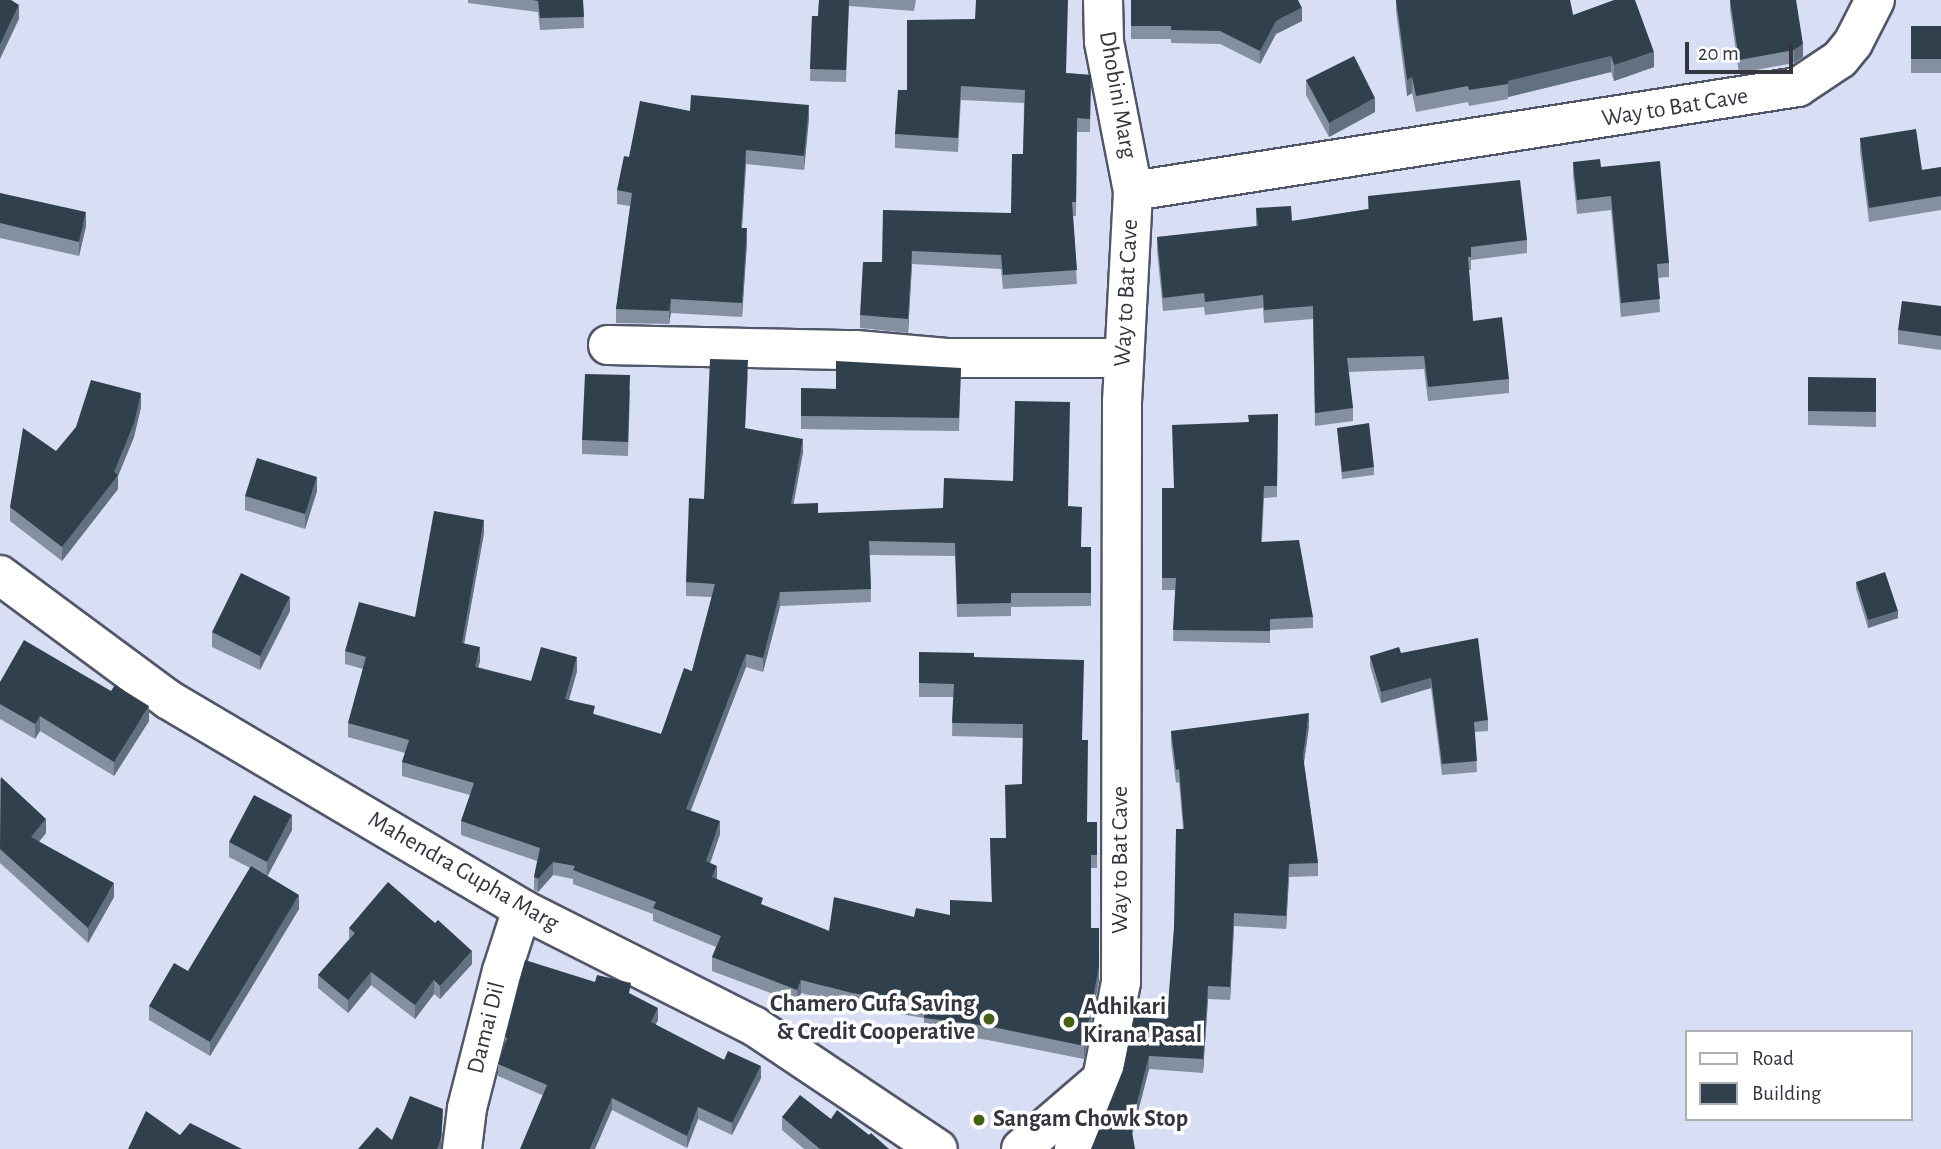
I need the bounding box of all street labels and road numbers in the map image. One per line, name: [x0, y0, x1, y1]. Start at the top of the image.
street label: Dhobini Marg: [1092, 29, 1142, 161]
street label: Way to Bat Cave: [1600, 82, 1750, 134]
street label: Way to Bat Cave: [1109, 218, 1145, 368]
street label: Way to Bat Cave: [1107, 786, 1135, 934]
street label: Mahendra Gupha Marg: [362, 806, 564, 938]
street label: Damai Dil: [462, 979, 512, 1077]

